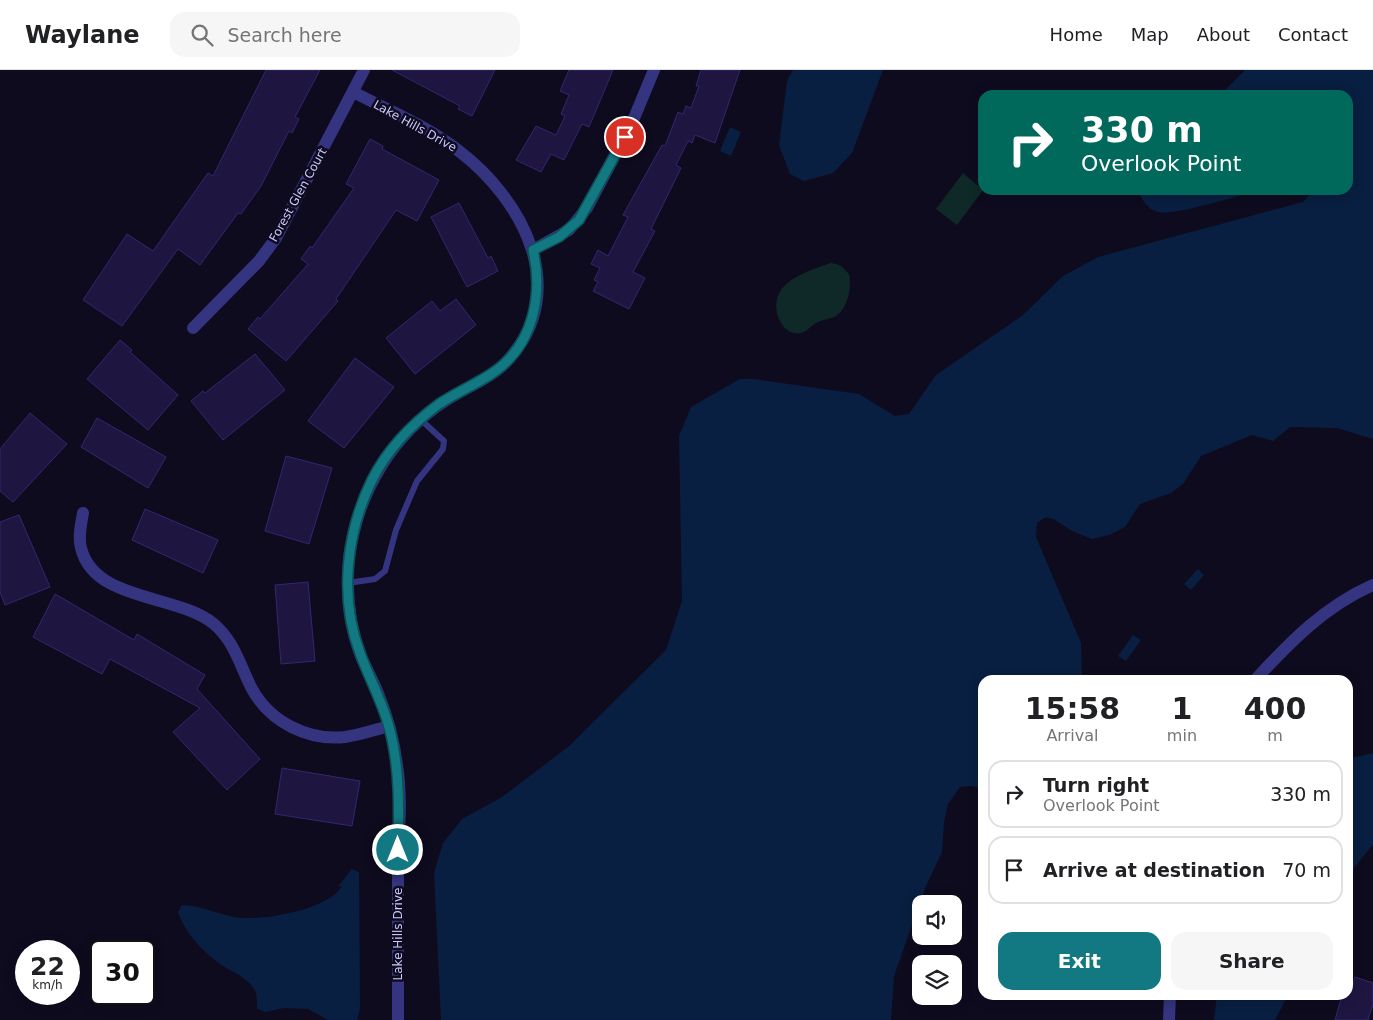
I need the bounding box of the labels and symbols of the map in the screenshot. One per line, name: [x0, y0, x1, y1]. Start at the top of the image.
street label: Lake Hills Drive: [371, 97, 459, 155]
pin: [604, 116, 646, 158]
street label: Forest Glen Court: [266, 145, 330, 244]
position arrow: [371, 823, 423, 875]
street label: Lake Hills Drive: [391, 888, 405, 980]
speed limit sign: 30: [90, 940, 155, 1005]

